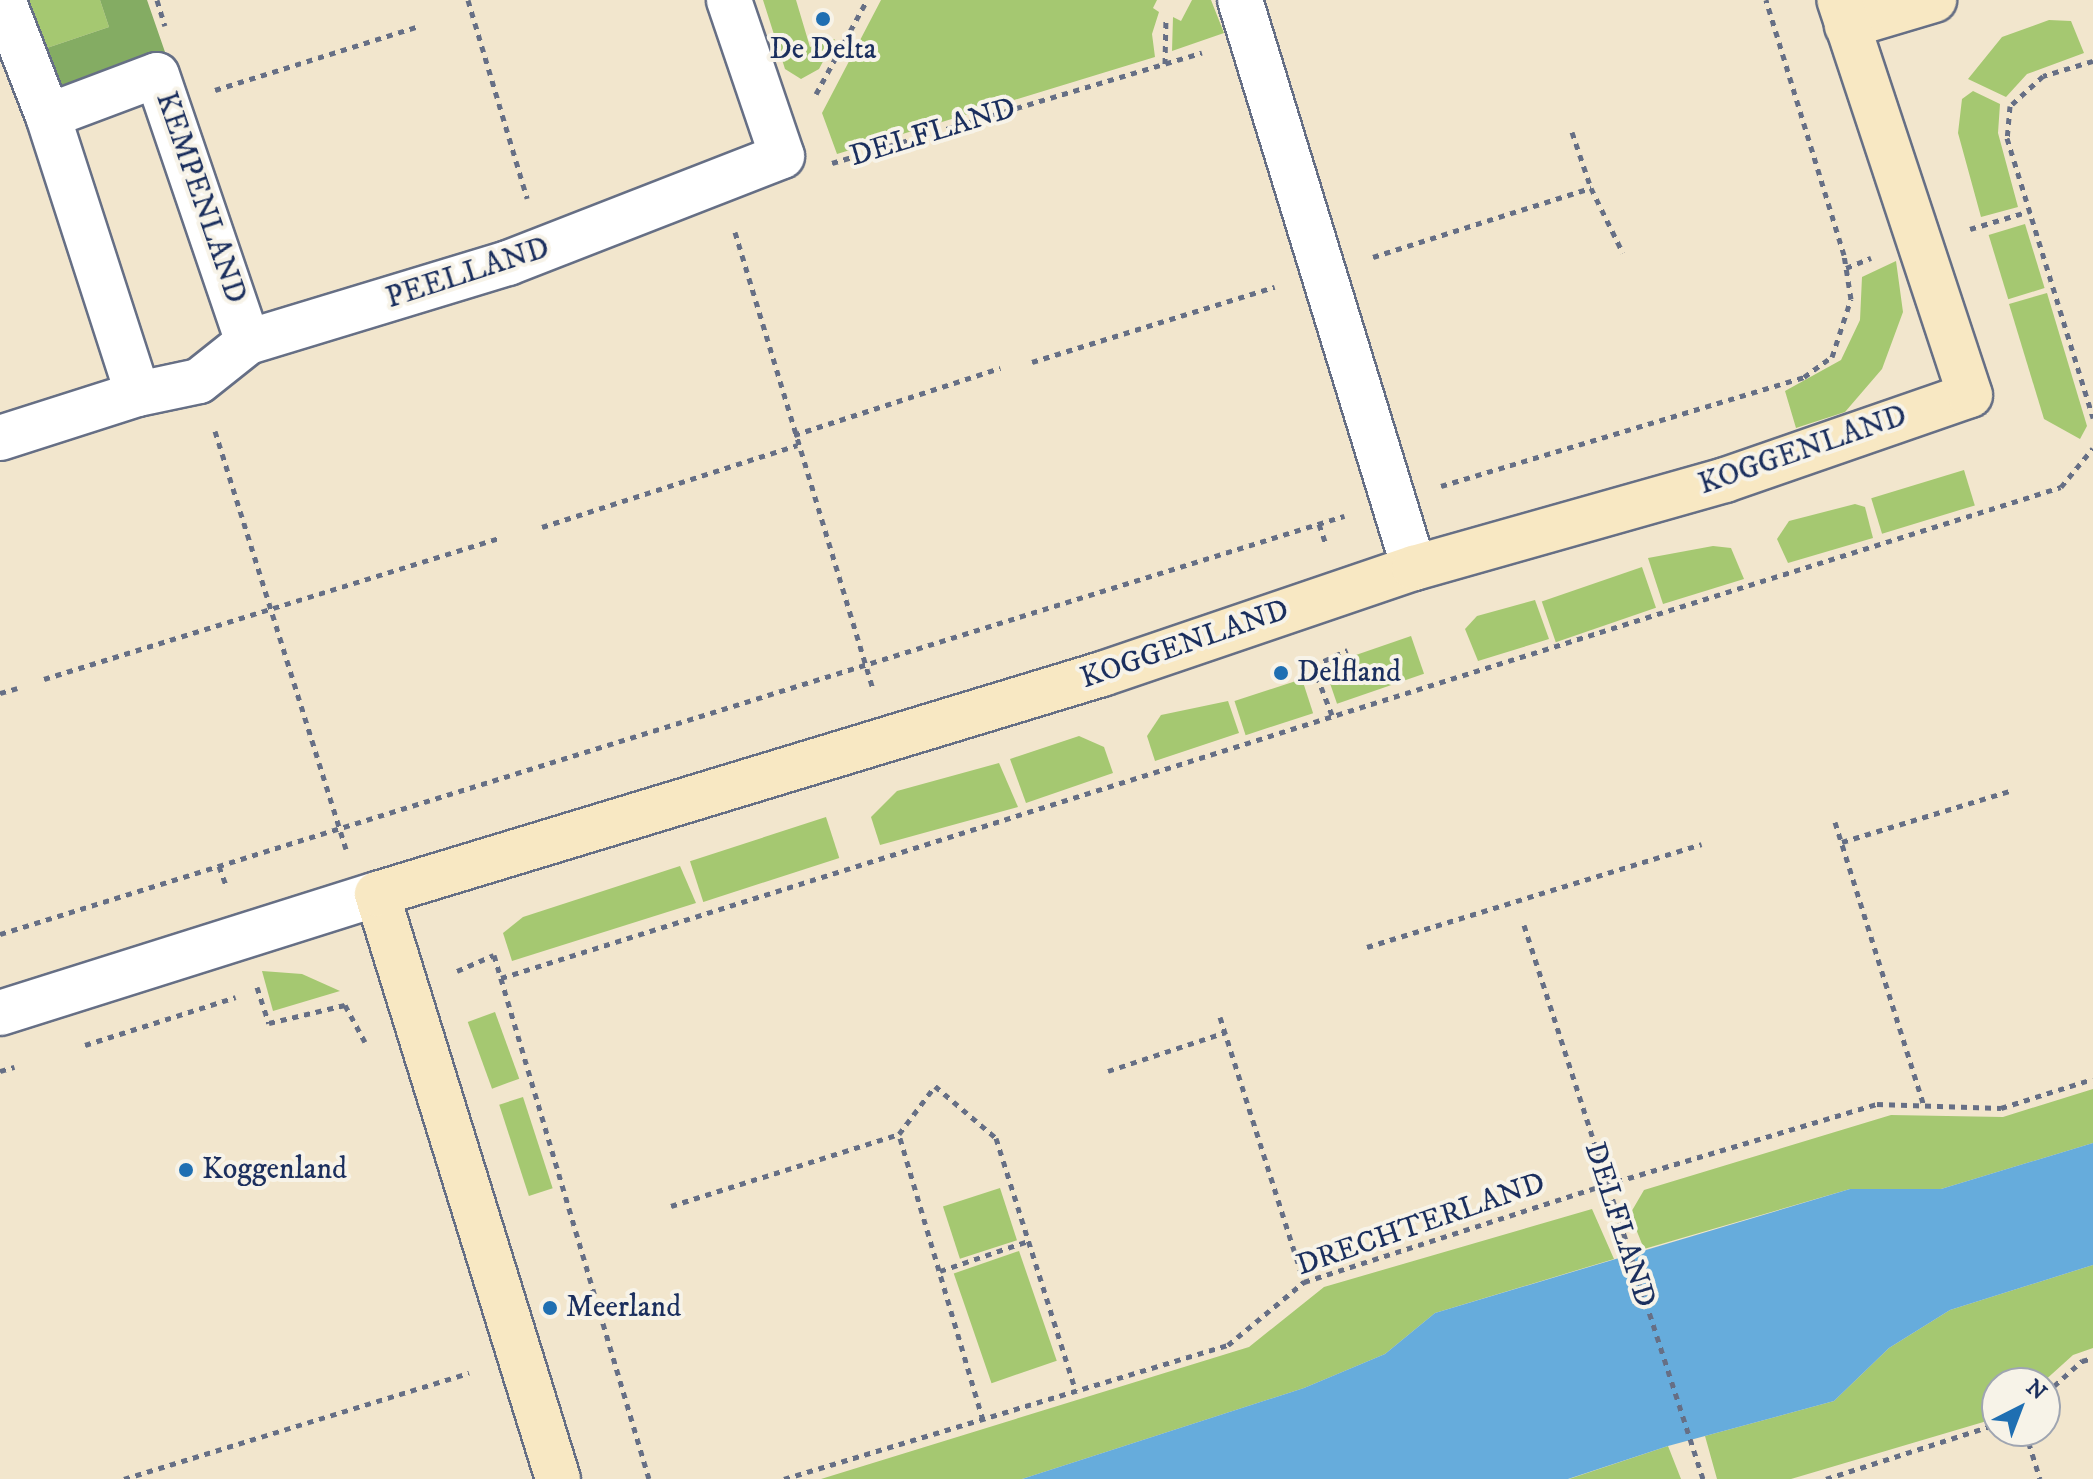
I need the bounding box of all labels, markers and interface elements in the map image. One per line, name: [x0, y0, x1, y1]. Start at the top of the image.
marker: De Delta: [814, 10, 832, 28]
place label: De Delta: [769, 32, 877, 68]
street label: KEMPENLAND: [147, 88, 253, 308]
street label: DELFLAND: [846, 91, 1020, 175]
street label: PEELLAND: [382, 231, 554, 317]
street label: KOGGENLAND: [1694, 399, 1912, 503]
street label: KOGGENLAND: [1076, 593, 1294, 697]
place label: Delfland: [1297, 655, 1401, 691]
marker: Delfland: [1272, 664, 1290, 682]
street label: DELFLAND: [1575, 1138, 1663, 1312]
place label: Koggenland: [202, 1152, 347, 1188]
marker: Koggenland: [177, 1161, 195, 1179]
street label: DRECHTERLAND: [1292, 1166, 1550, 1284]
place label: Meerland: [566, 1290, 681, 1326]
marker: Meerland: [541, 1299, 559, 1317]
north arrow: [1981, 1367, 2061, 1447]
text: N: [2020, 1374, 2052, 1406]

